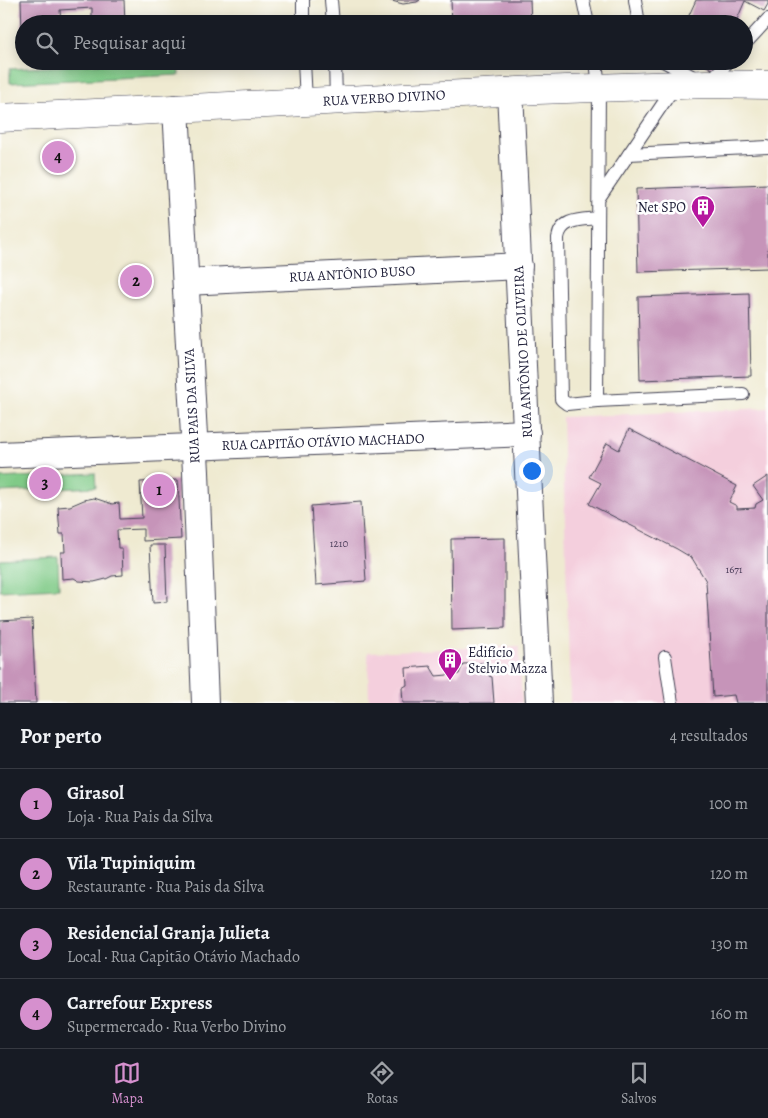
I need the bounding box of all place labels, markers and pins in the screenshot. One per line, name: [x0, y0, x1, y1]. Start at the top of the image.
pin: 4: [42, 138, 74, 176]
building icon: Net SPO: [690, 194, 716, 228]
place label: Net SPO: [638, 198, 686, 217]
pin: 2: [120, 262, 152, 300]
pin: 3: [29, 464, 61, 502]
pin: 1: [143, 471, 175, 509]
place label: Edifício Stelvio Mazza: [468, 643, 548, 678]
building icon: Edifício Stelvio Mazza: [437, 647, 463, 681]

